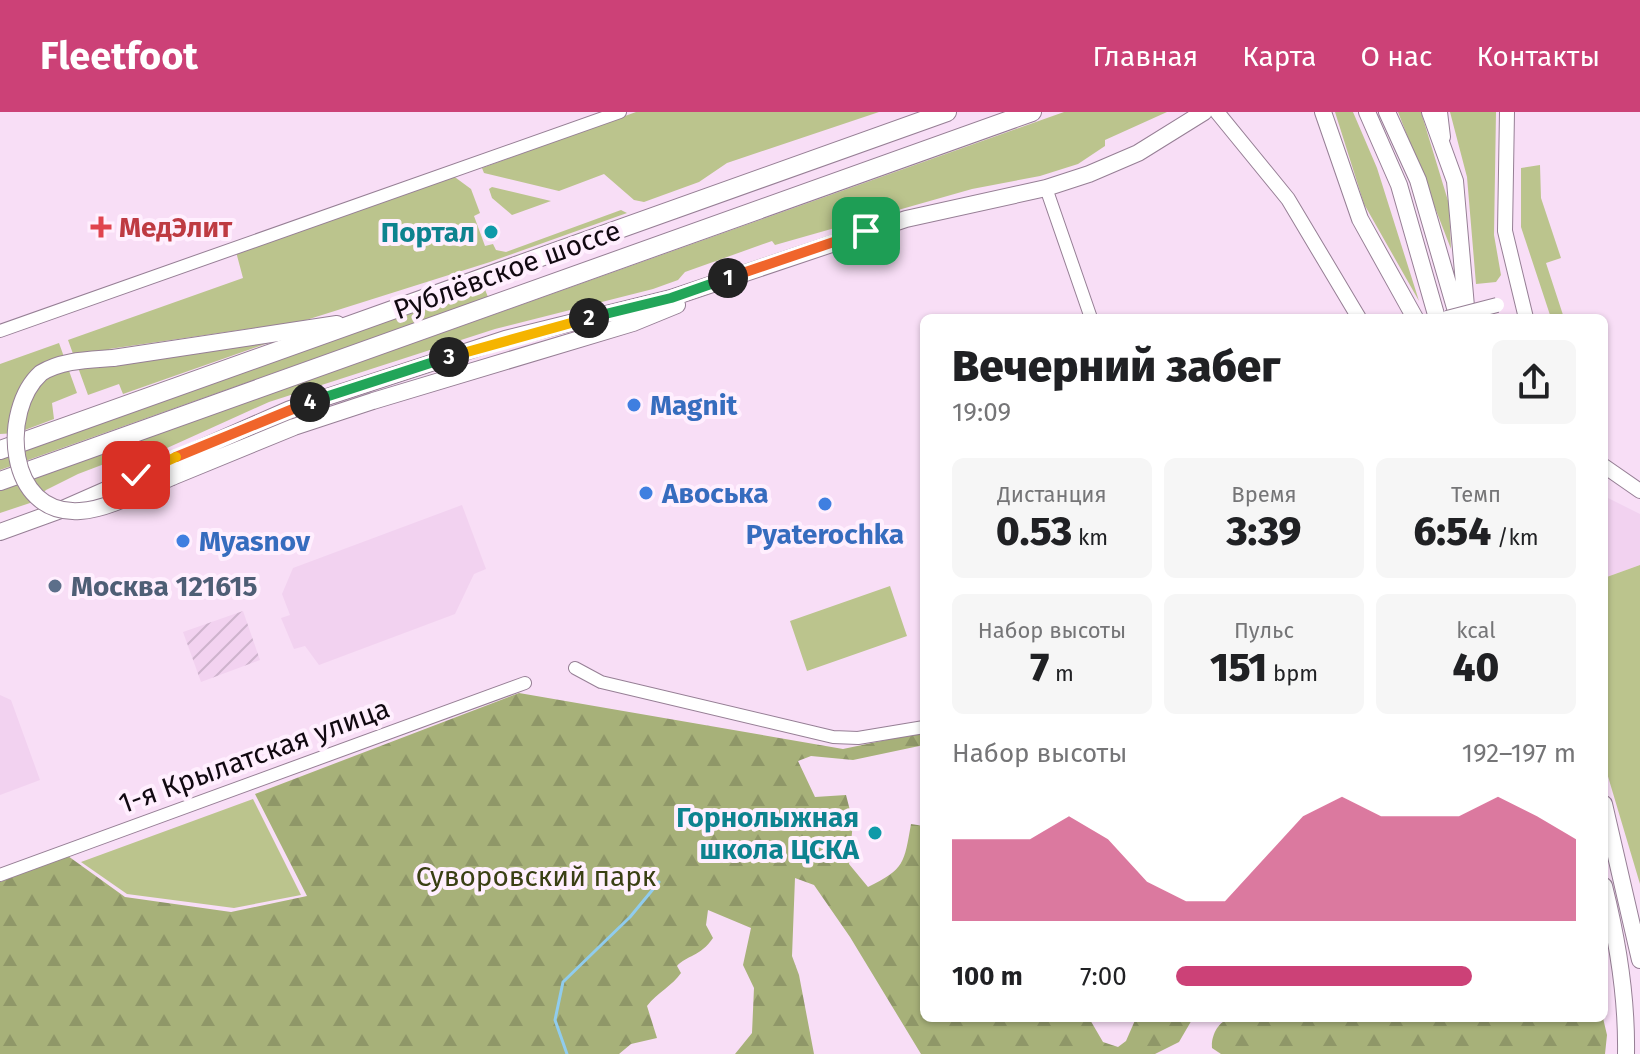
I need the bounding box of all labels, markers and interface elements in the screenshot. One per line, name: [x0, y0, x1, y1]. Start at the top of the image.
text: Fleetfoot: [40, 33, 198, 79]
text: Главная: [1092, 40, 1198, 73]
text: Карта: [1242, 40, 1316, 73]
text: О нас: [1360, 40, 1432, 73]
text: Контакты: [1476, 40, 1600, 73]
pin: [832, 197, 900, 265]
icon: arrive: [844, 209, 888, 253]
place label: МедЭлит: [119, 211, 233, 244]
street label: Рублёвское шоссе: [389, 214, 625, 326]
marker: МедЭлит: [90, 216, 112, 238]
place label: Портал: [381, 216, 475, 249]
marker: Портал: [482, 223, 500, 241]
pin: 1: [708, 258, 748, 298]
text: 1: [723, 264, 733, 291]
pin: 2: [569, 298, 609, 338]
text: 2: [583, 304, 595, 331]
pin: 3: [429, 337, 469, 377]
text: Вечерний забег: [952, 340, 1280, 393]
button: share: [1492, 340, 1576, 424]
text: 3: [443, 343, 455, 370]
pin: 4: [290, 382, 330, 422]
text: 4: [304, 388, 316, 415]
place label: Magnit: [650, 389, 739, 422]
marker: Magnit: [625, 396, 643, 414]
text: 19:09: [952, 397, 1011, 428]
pin: [102, 441, 170, 509]
icon: check: [114, 453, 158, 497]
place label: Авоська: [661, 477, 769, 510]
text: Дистанция: [997, 481, 1107, 508]
text: Время: [1231, 481, 1297, 508]
text: Темп: [1451, 481, 1501, 508]
marker: Авоська: [637, 484, 655, 502]
marker: Pyaterochka: [816, 495, 834, 513]
text: 0.53: [996, 508, 1072, 556]
text: 3:39: [1227, 508, 1301, 556]
text: 6:54: [1413, 508, 1491, 556]
place label: Pyaterochka: [746, 518, 904, 551]
text: km: [1072, 524, 1108, 551]
text: /km: [1491, 524, 1539, 551]
place label: Myasnov: [199, 525, 311, 558]
marker: Myasnov: [174, 532, 192, 550]
place label: Москва 121615: [71, 570, 257, 603]
marker: Москва 121615: [46, 577, 64, 595]
text: Набор высоты: [978, 617, 1126, 644]
text: Пульс: [1234, 617, 1294, 644]
text: kcal: [1456, 617, 1496, 644]
text: 7: [1030, 644, 1049, 692]
text: 151: [1210, 644, 1267, 692]
text: 40: [1453, 644, 1499, 692]
text: m: [1049, 660, 1074, 687]
text: bpm: [1267, 660, 1318, 687]
street label: 1-я Крылатская улица: [114, 692, 394, 820]
text: Набор высоты: [952, 738, 1127, 769]
text: 192–197 m: [1462, 738, 1576, 769]
place label: Горнолыжная школа ЦСКА: [676, 801, 859, 866]
marker: Горнолыжная школа ЦСКА: [866, 824, 884, 842]
park label: Суворовский парк: [416, 860, 657, 893]
text: 100 m: [952, 961, 1023, 992]
text: 7:00: [1080, 961, 1127, 992]

